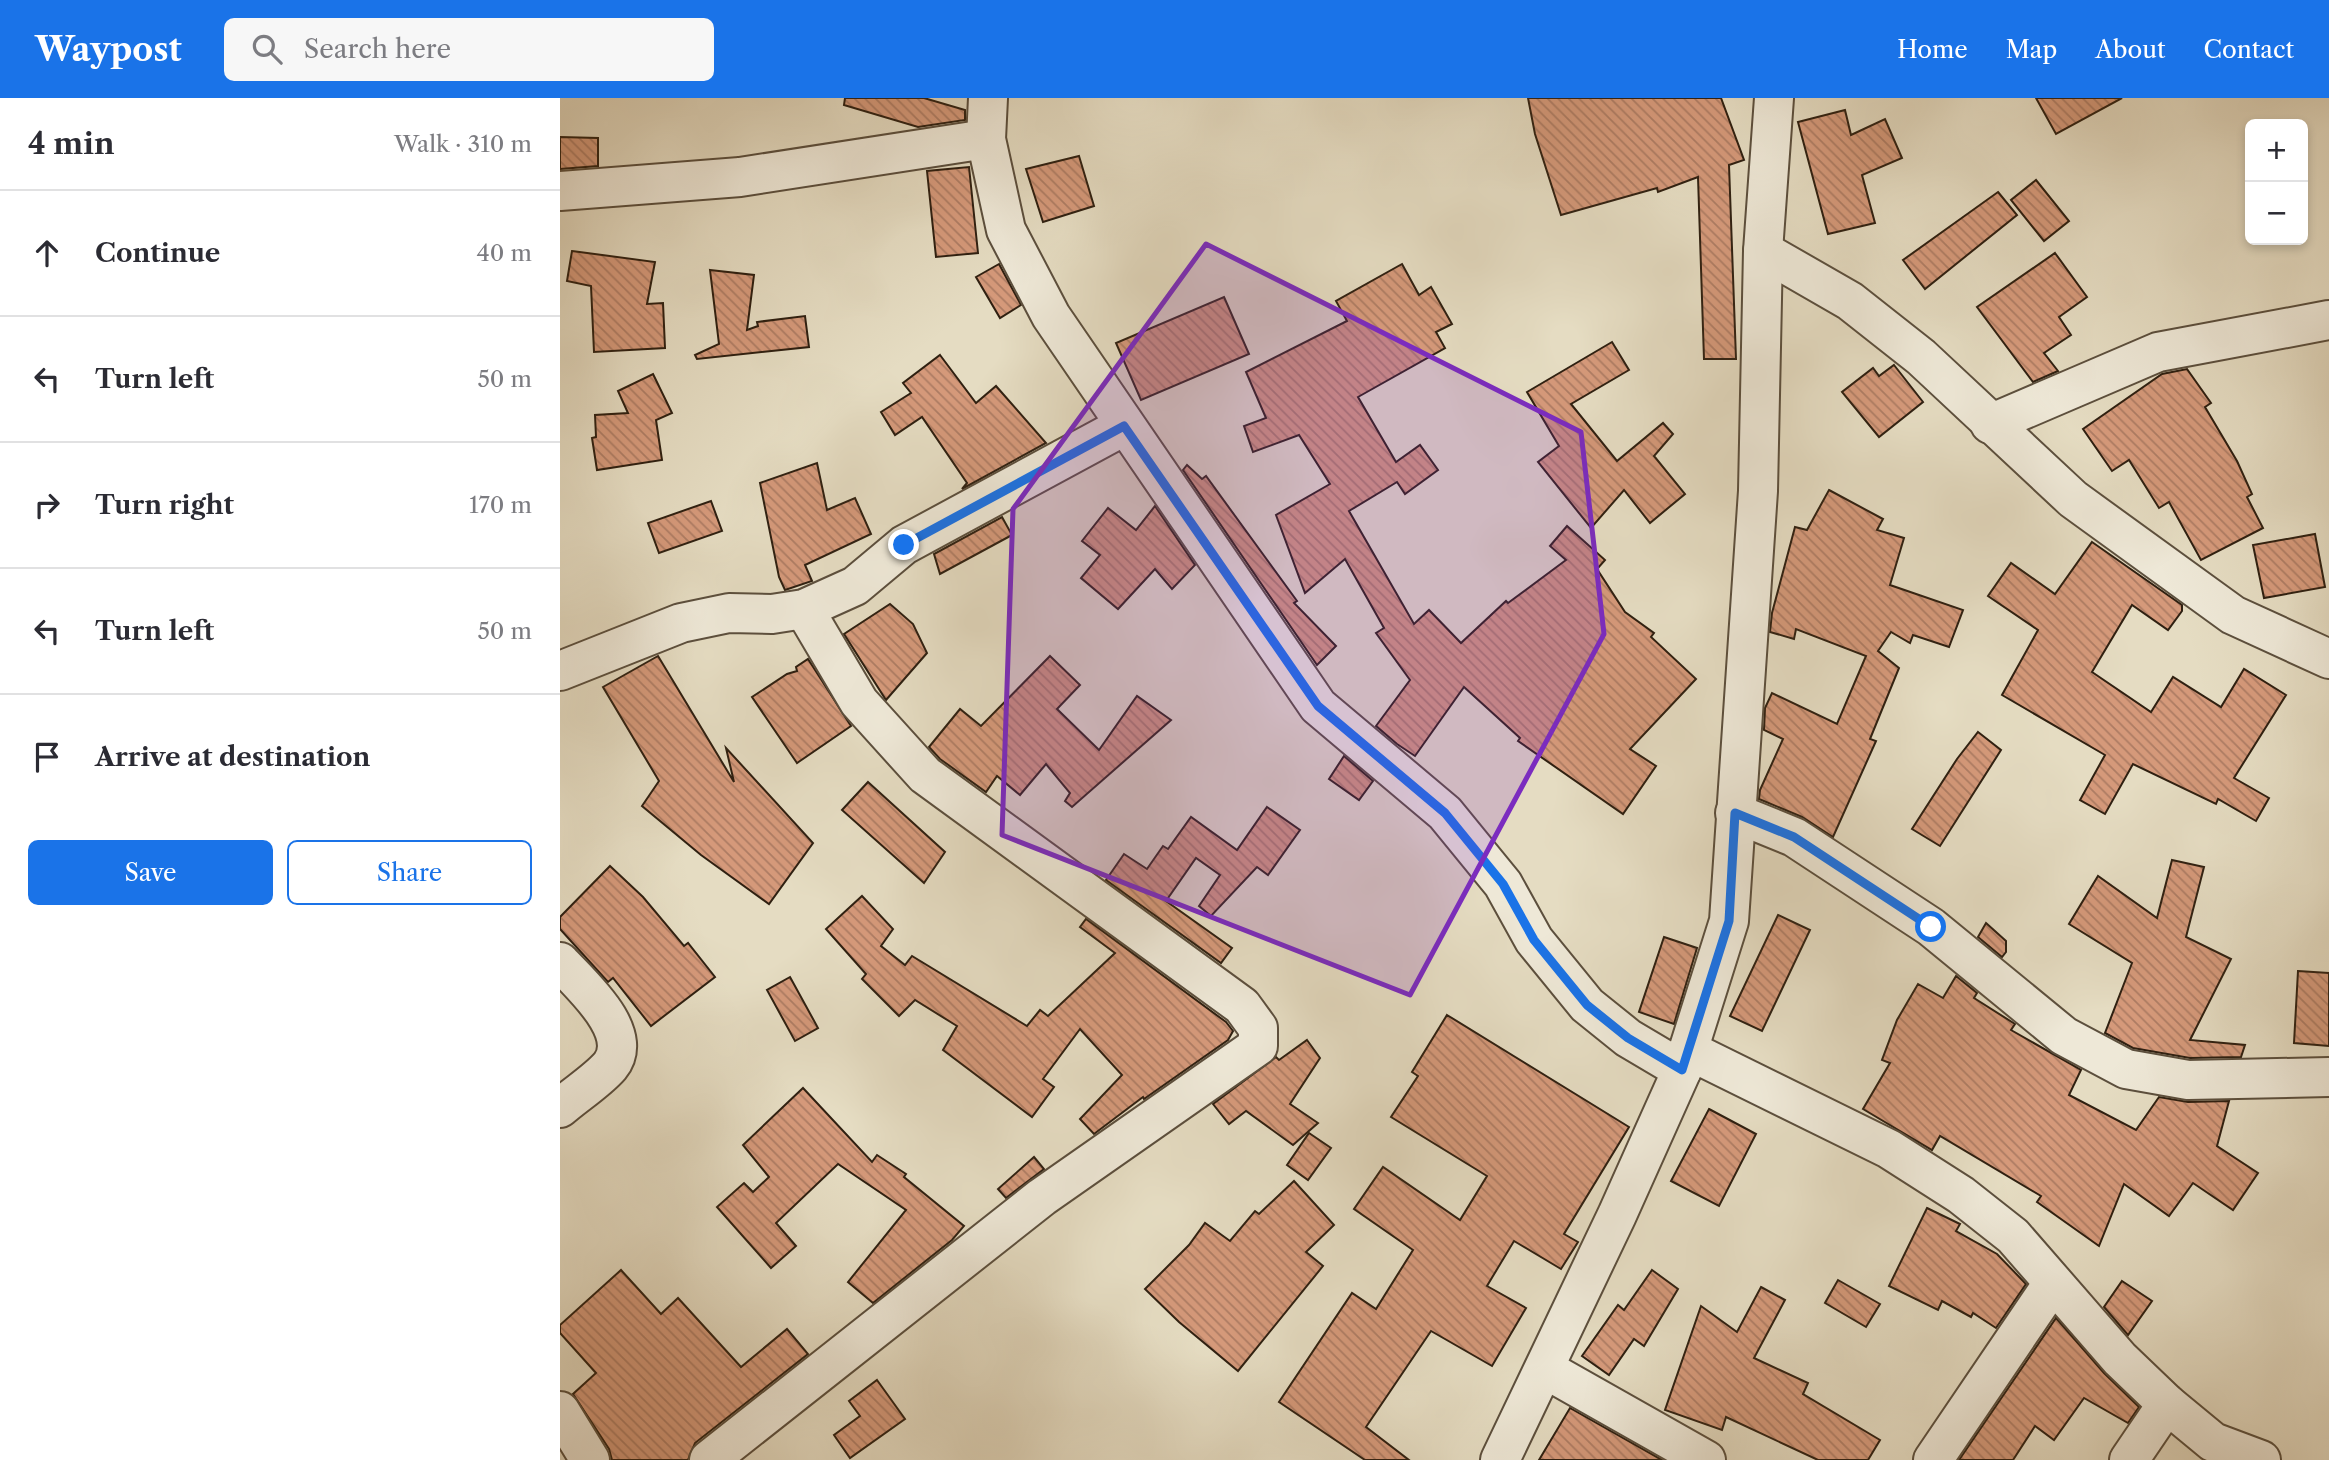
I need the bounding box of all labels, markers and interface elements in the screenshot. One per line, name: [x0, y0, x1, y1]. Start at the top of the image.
search box: [224, 18, 714, 81]
text: Waypost: [35, 29, 182, 70]
icon: search: [248, 30, 286, 68]
text: Search here: [304, 33, 451, 65]
text: Home: [1897, 35, 1968, 64]
text: Map: [2006, 35, 2057, 64]
text: About: [2095, 35, 2166, 64]
text: Contact: [2204, 35, 2294, 64]
map controls: [2245, 119, 2308, 245]
button: +: [2245, 119, 2308, 182]
text: 4 min: [28, 125, 114, 162]
text: Walk · 310 m: [394, 130, 532, 158]
button: −: [2245, 182, 2308, 245]
icon: ahead: [28, 234, 66, 272]
text: Continue: [95, 237, 220, 269]
text: 40 m: [477, 239, 532, 267]
icon: left: [28, 360, 66, 398]
text: Turn left: [95, 363, 214, 395]
text: 50 m: [477, 365, 532, 393]
icon: right: [28, 486, 66, 524]
text: Turn right: [95, 489, 234, 521]
text: 170 m: [469, 491, 532, 519]
route end: [888, 529, 919, 560]
icon: left: [28, 612, 66, 650]
text: Turn left: [95, 615, 214, 647]
text: 50 m: [477, 617, 532, 645]
icon: arrive: [28, 738, 66, 776]
text: Arrive at destination: [95, 741, 370, 773]
button: Save: [28, 840, 273, 905]
button: Share: [287, 840, 532, 905]
route start: [1915, 911, 1946, 942]

